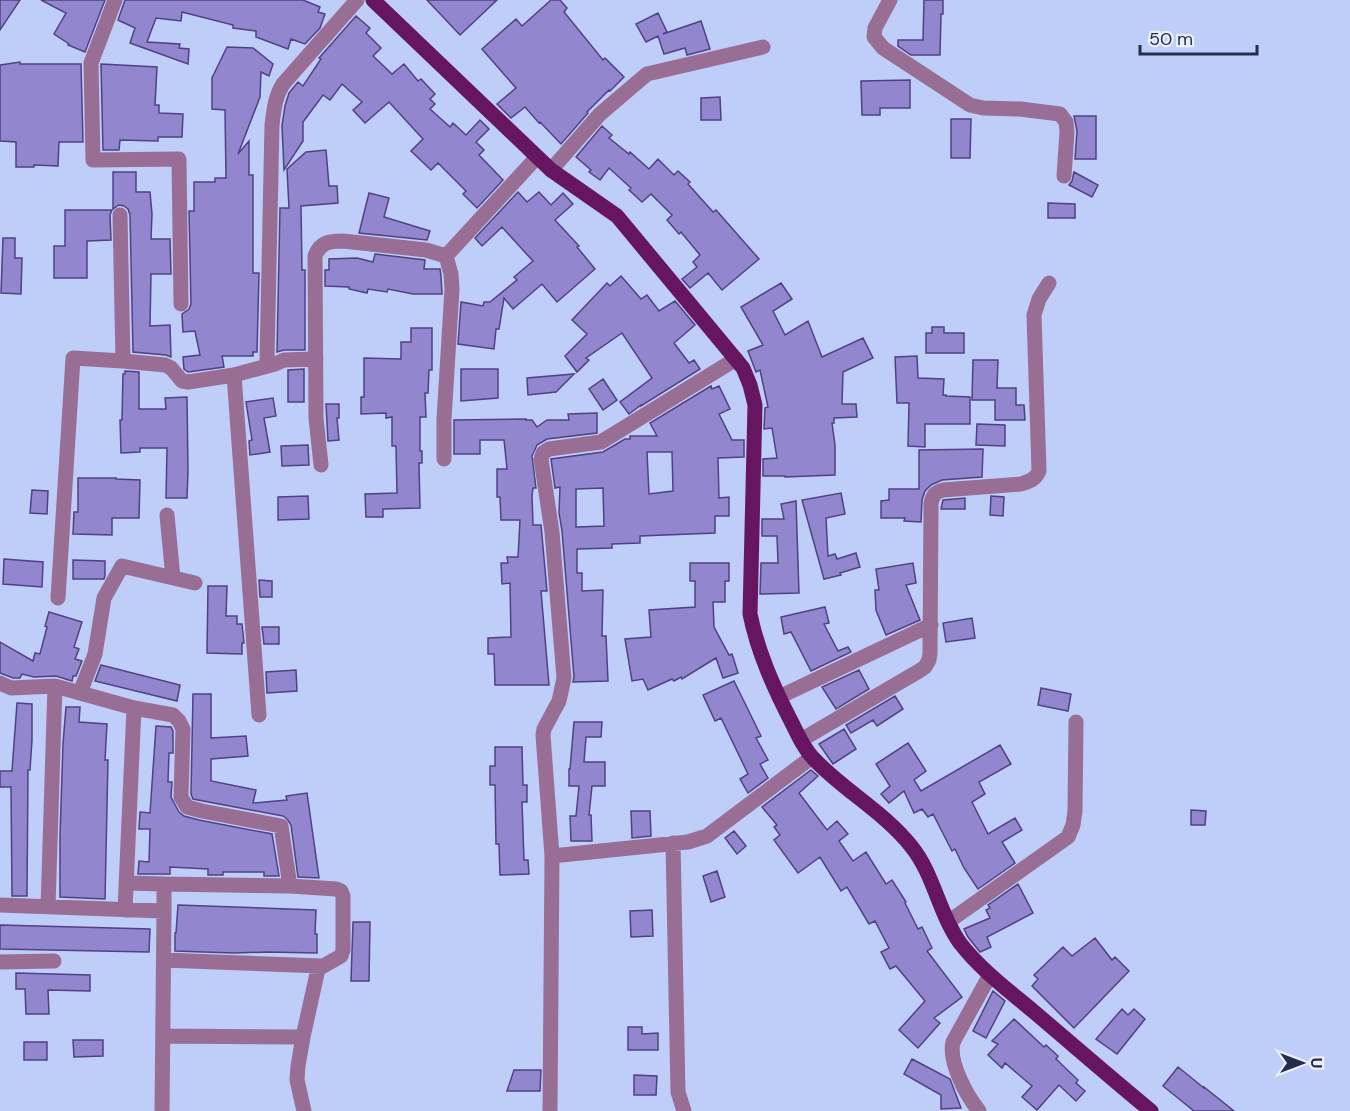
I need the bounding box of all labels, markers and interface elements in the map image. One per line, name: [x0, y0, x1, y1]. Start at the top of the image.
scale bar: [1140, 18, 1257, 56]
text: 50 m: [1149, 27, 1193, 51]
north arrow: [1272, 1033, 1332, 1093]
text: U: [1306, 1058, 1327, 1068]

